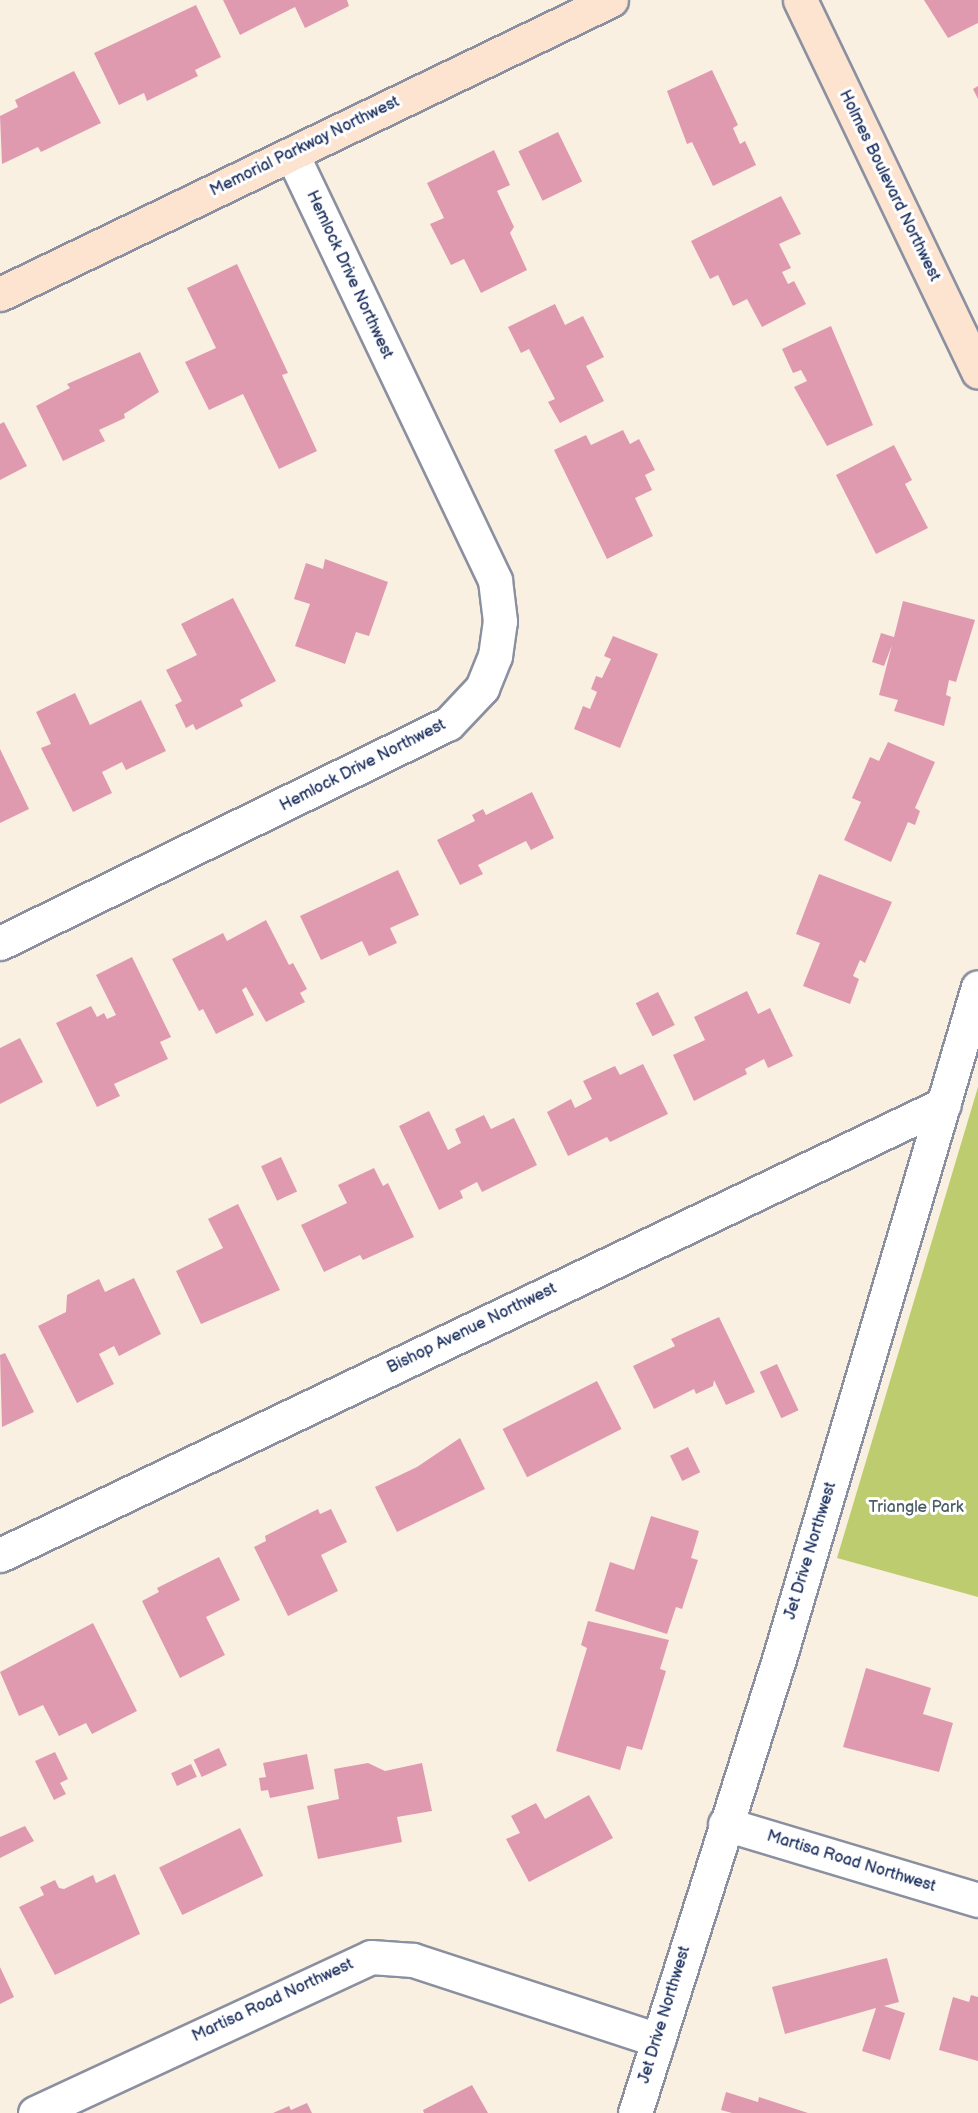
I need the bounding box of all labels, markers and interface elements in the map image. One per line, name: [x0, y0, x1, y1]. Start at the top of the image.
street label: Holmes Boulevard Northwest: [834, 87, 944, 285]
street label: Memorial Parkway Northwest: [207, 93, 403, 201]
street label: Hemlock Drive Northwest: [302, 188, 396, 362]
street label: Hemlock Drive Northwest: [277, 716, 449, 816]
street label: Bishop Avenue Northwest: [384, 1280, 560, 1378]
street label: Jet Drive Northwest: [781, 1480, 841, 1622]
park label: Triangle Park: [868, 1498, 964, 1518]
street label: Martisa Road Northwest: [764, 1827, 938, 1897]
street label: Jet Drive Northwest: [635, 1944, 695, 2086]
street label: Martisa Road Northwest: [189, 1955, 357, 2047]

